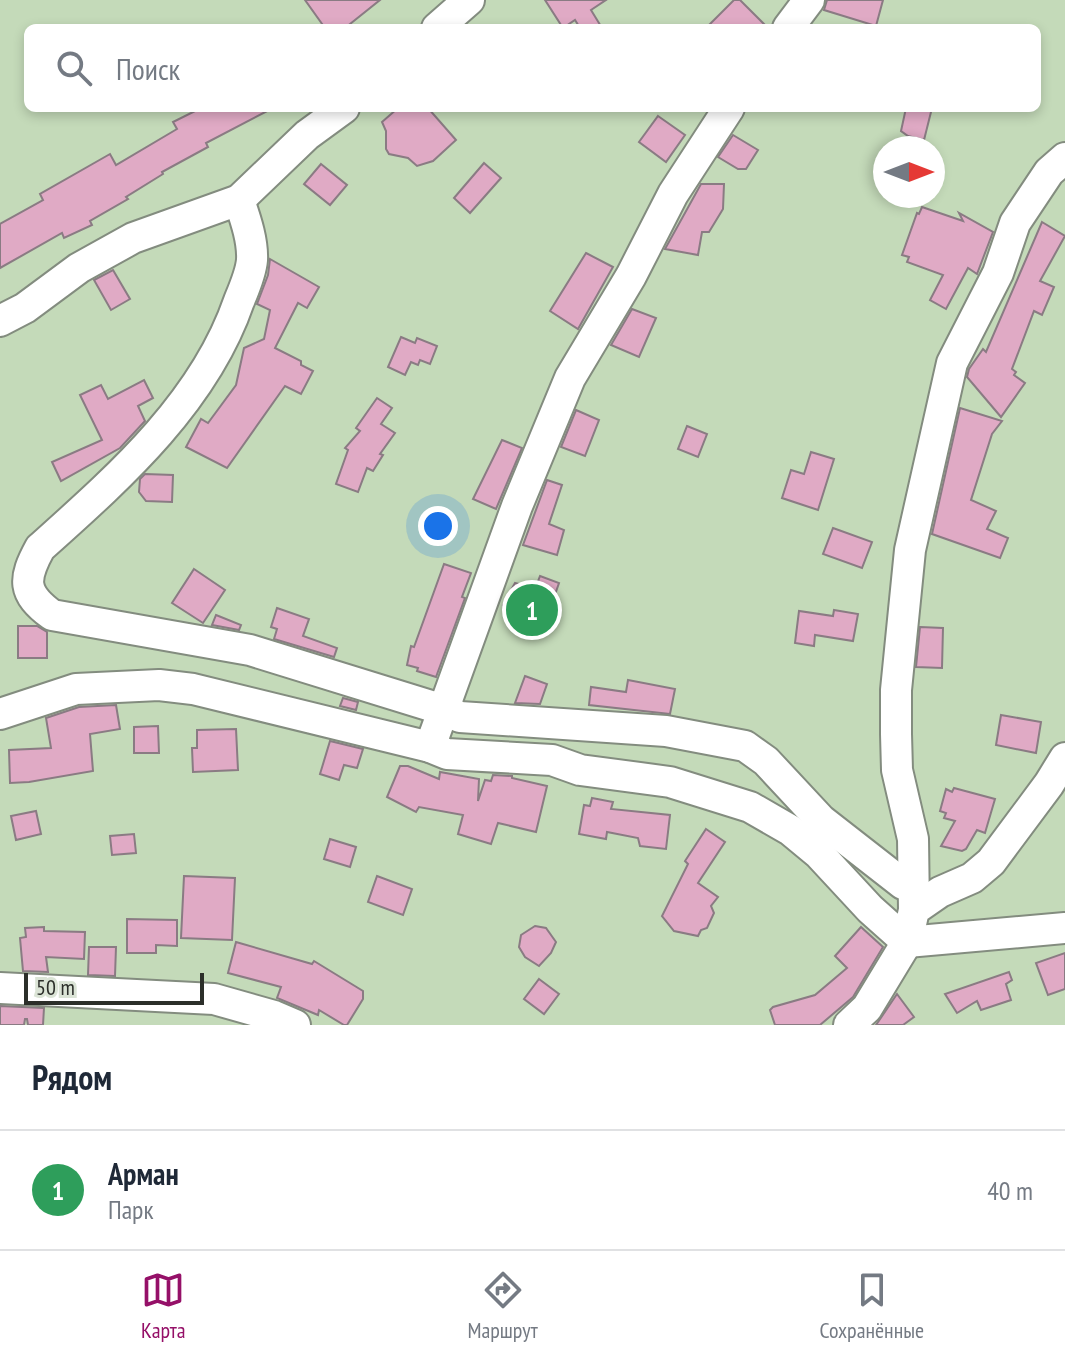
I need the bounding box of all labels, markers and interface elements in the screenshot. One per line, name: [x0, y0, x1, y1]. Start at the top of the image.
search box: [24, 24, 1041, 112]
icon: search: [52, 46, 96, 90]
text: Поиск: [116, 49, 180, 88]
north arrow: [873, 136, 945, 208]
your location: [418, 506, 458, 546]
pin: 1: [506, 580, 558, 640]
scale bar: [24, 969, 204, 1005]
text: 50 m: [36, 973, 75, 1001]
text: Рядом: [32, 1055, 112, 1099]
text: Арман: [108, 1154, 179, 1193]
text: 1: [52, 1174, 64, 1207]
text: 40 m: [987, 1174, 1033, 1207]
text: Парк: [108, 1193, 153, 1226]
tab: Карта: [141, 1268, 186, 1344]
tab: Маршрут: [467, 1268, 538, 1344]
tab: Сохранённые: [819, 1268, 924, 1344]

